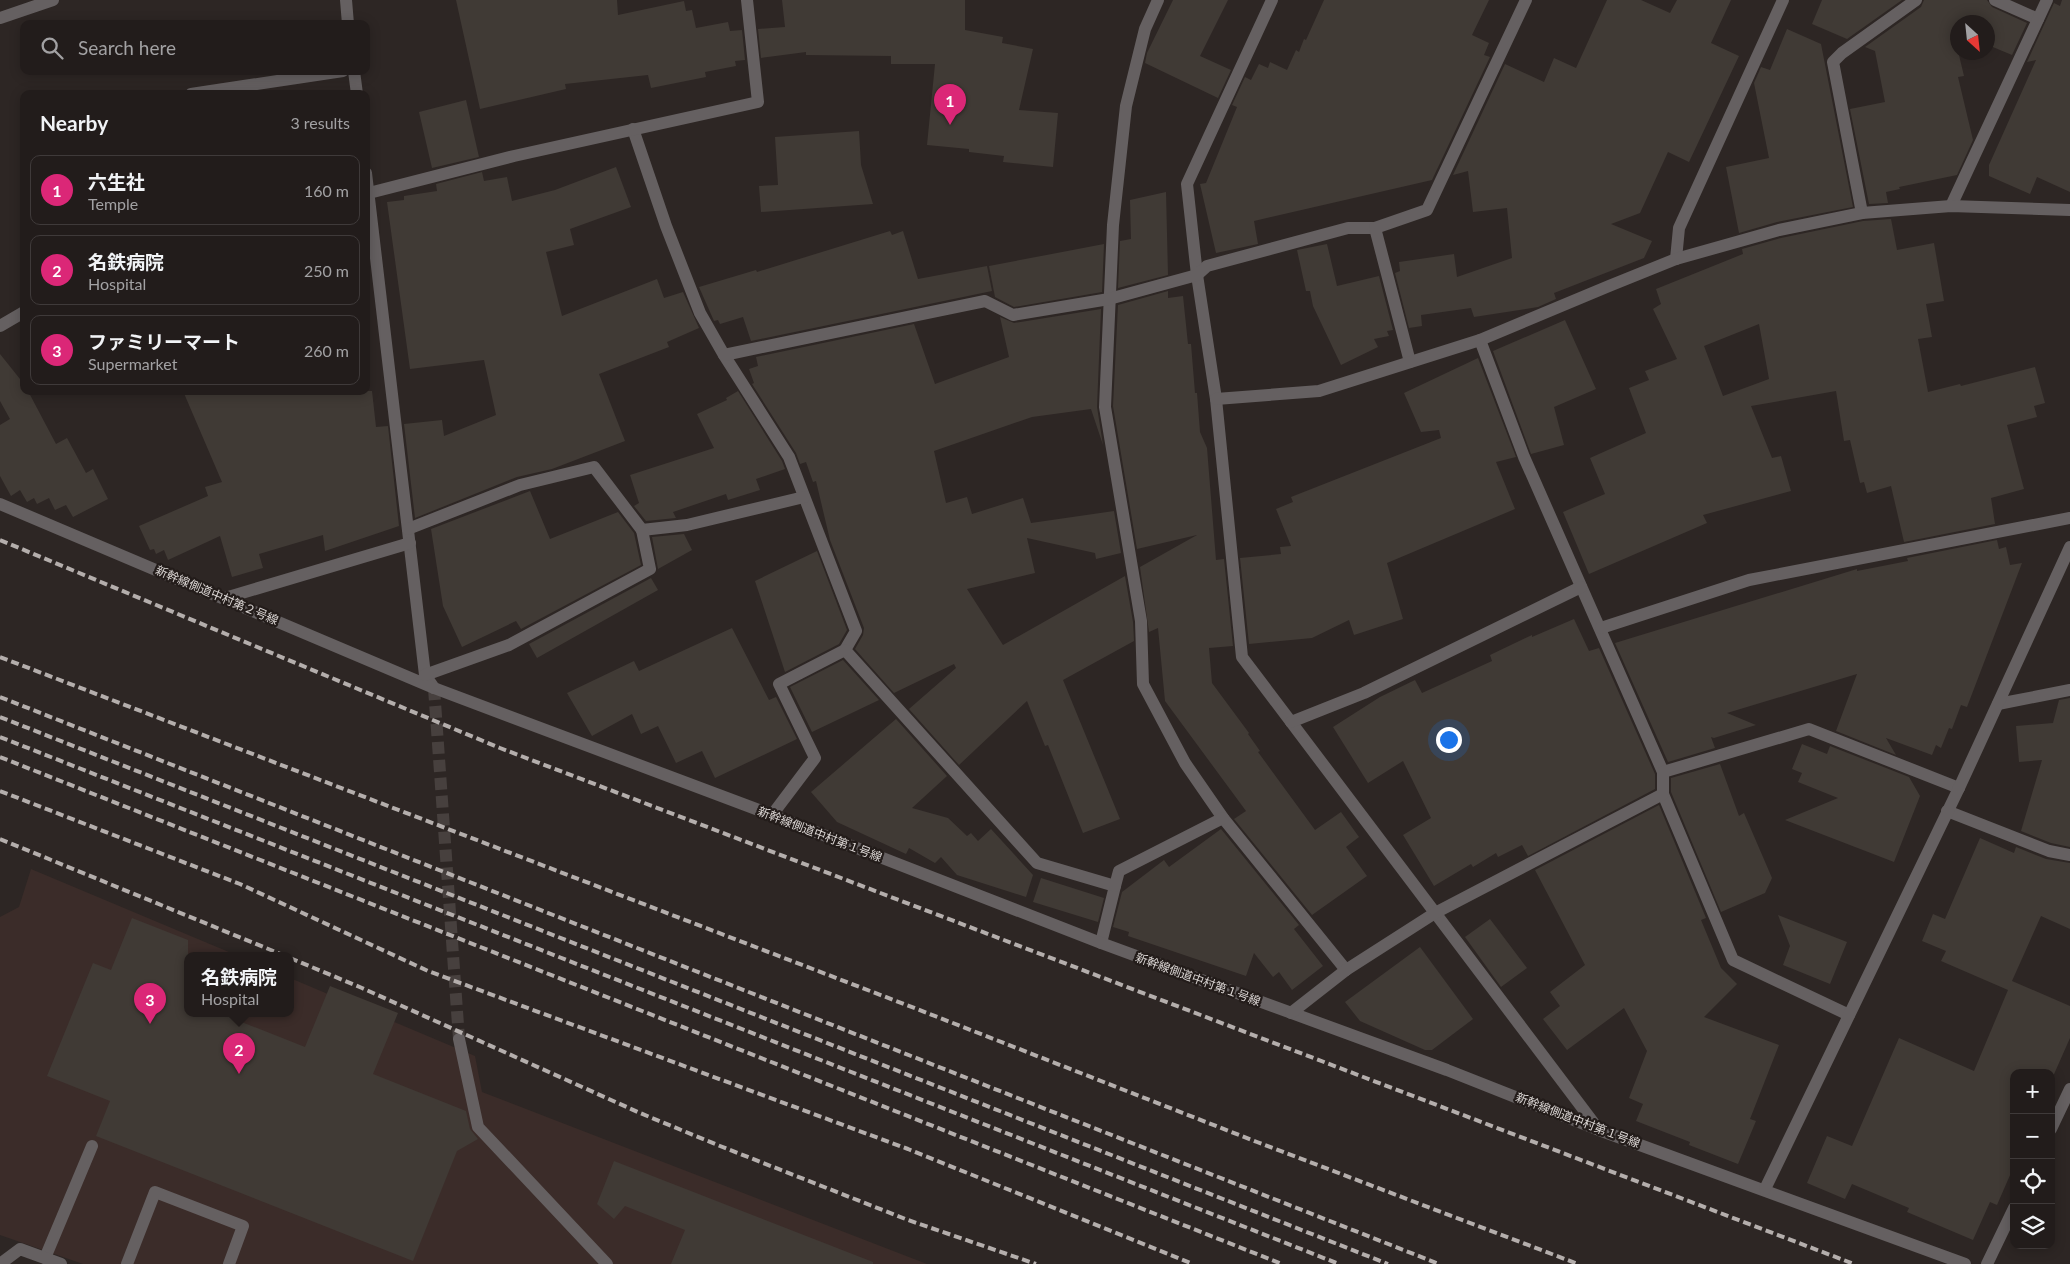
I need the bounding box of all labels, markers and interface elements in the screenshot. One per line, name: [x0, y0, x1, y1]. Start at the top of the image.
north arrow: [1950, 15, 1995, 60]
search box: [20, 20, 370, 75]
icon: search: [38, 34, 66, 62]
text: Search here: [78, 36, 176, 59]
pin: 1: [934, 84, 966, 125]
text: Nearby: [40, 110, 108, 135]
text: 3 results: [290, 113, 350, 132]
text: 六生社: [88, 170, 145, 193]
text: 1: [52, 181, 62, 200]
text: 160 m: [304, 181, 349, 200]
text: Temple: [88, 194, 138, 213]
text: 名鉄病院: [88, 250, 164, 273]
text: 2: [52, 261, 62, 280]
text: 250 m: [304, 261, 349, 280]
text: Hospital: [88, 274, 146, 293]
text: ファミリーマート: [88, 330, 240, 353]
text: 3: [52, 341, 62, 360]
text: 260 m: [304, 341, 349, 360]
text: Supermarket: [88, 354, 177, 373]
street label: 新幹線側道中村第２号線: [153, 562, 281, 628]
your location: [1436, 727, 1462, 753]
street label: 新幹線側道中村第１号線: [756, 803, 884, 865]
street label: 新幹線側道中村第１号線: [1133, 949, 1263, 1009]
popup: [184, 952, 294, 1017]
text: 名鉄病院: [201, 965, 277, 988]
pin: 3: [134, 983, 166, 1024]
text: Hospital: [201, 989, 259, 1008]
pin: 2: [223, 1033, 255, 1074]
map controls: [2010, 1069, 2055, 1249]
button: +: [2010, 1069, 2055, 1114]
street label: 新幹線側道中村第１号線: [1514, 1089, 1642, 1151]
button: −: [2010, 1114, 2055, 1159]
button: locate: [2010, 1159, 2055, 1204]
button: layers: [2010, 1204, 2055, 1249]

